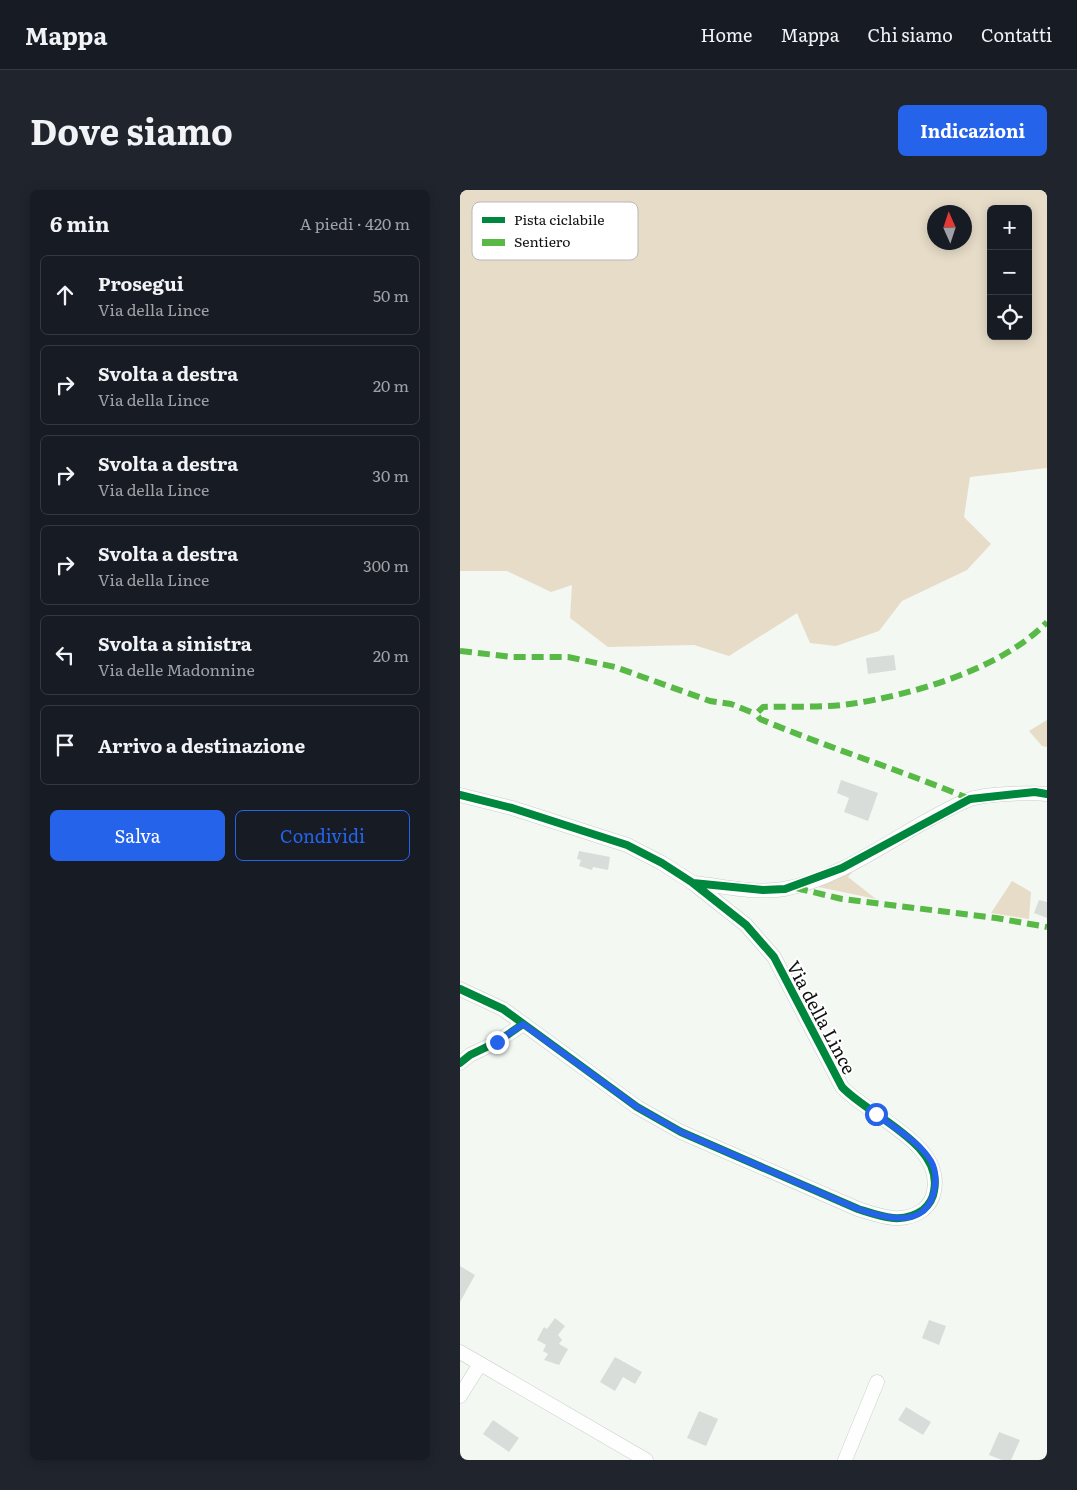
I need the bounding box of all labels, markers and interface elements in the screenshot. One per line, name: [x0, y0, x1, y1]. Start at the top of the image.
text: Mappa: [25, 17, 107, 52]
text: Home: [700, 21, 752, 48]
text: Mappa: [780, 21, 839, 48]
text: Chi siamo: [867, 21, 953, 48]
text: Contatti: [981, 21, 1052, 48]
text: Dove siamo: [30, 104, 233, 156]
button: Indicazioni: [898, 105, 1047, 156]
legend: [472, 202, 638, 260]
north arrow: [927, 205, 972, 250]
map controls: [987, 205, 1032, 340]
button: +: [987, 205, 1032, 250]
text: 6 min: [50, 207, 110, 238]
text: Pista ciclabile: [514, 209, 604, 229]
text: A piedi · 420 m: [300, 211, 410, 235]
text: Sentiero: [514, 231, 570, 251]
button: −: [987, 250, 1032, 295]
text: Prosegui: [98, 269, 184, 297]
icon: ahead: [51, 281, 79, 309]
text: 50 m: [373, 283, 409, 307]
button: locate: [987, 295, 1032, 340]
text: Via della Lince: [98, 297, 209, 321]
text: Svolta a destra: [98, 359, 238, 387]
icon: right: [51, 371, 79, 399]
text: 20 m: [373, 373, 409, 397]
text: Via della Lince: [98, 387, 209, 411]
text: Svolta a destra: [98, 449, 238, 477]
icon: right: [51, 461, 79, 489]
text: 30 m: [372, 463, 409, 487]
text: Via della Lince: [98, 477, 209, 501]
text: Svolta a destra: [98, 539, 238, 567]
icon: right: [51, 551, 79, 579]
text: 300 m: [363, 553, 409, 577]
text: Via della Lince: [98, 567, 209, 591]
text: Svolta a sinistra: [98, 629, 252, 657]
icon: left: [51, 641, 79, 669]
text: 20 m: [373, 643, 409, 667]
text: Via delle Madonnine: [98, 657, 255, 681]
icon: arrive: [51, 731, 79, 759]
text: Arrivo a destinazione: [98, 731, 305, 759]
button: Salva: [50, 810, 225, 861]
button: Condividi: [235, 810, 410, 861]
street label: Via della Lince: [781, 955, 863, 1079]
route end: [486, 1031, 509, 1054]
route start: [865, 1103, 888, 1126]

